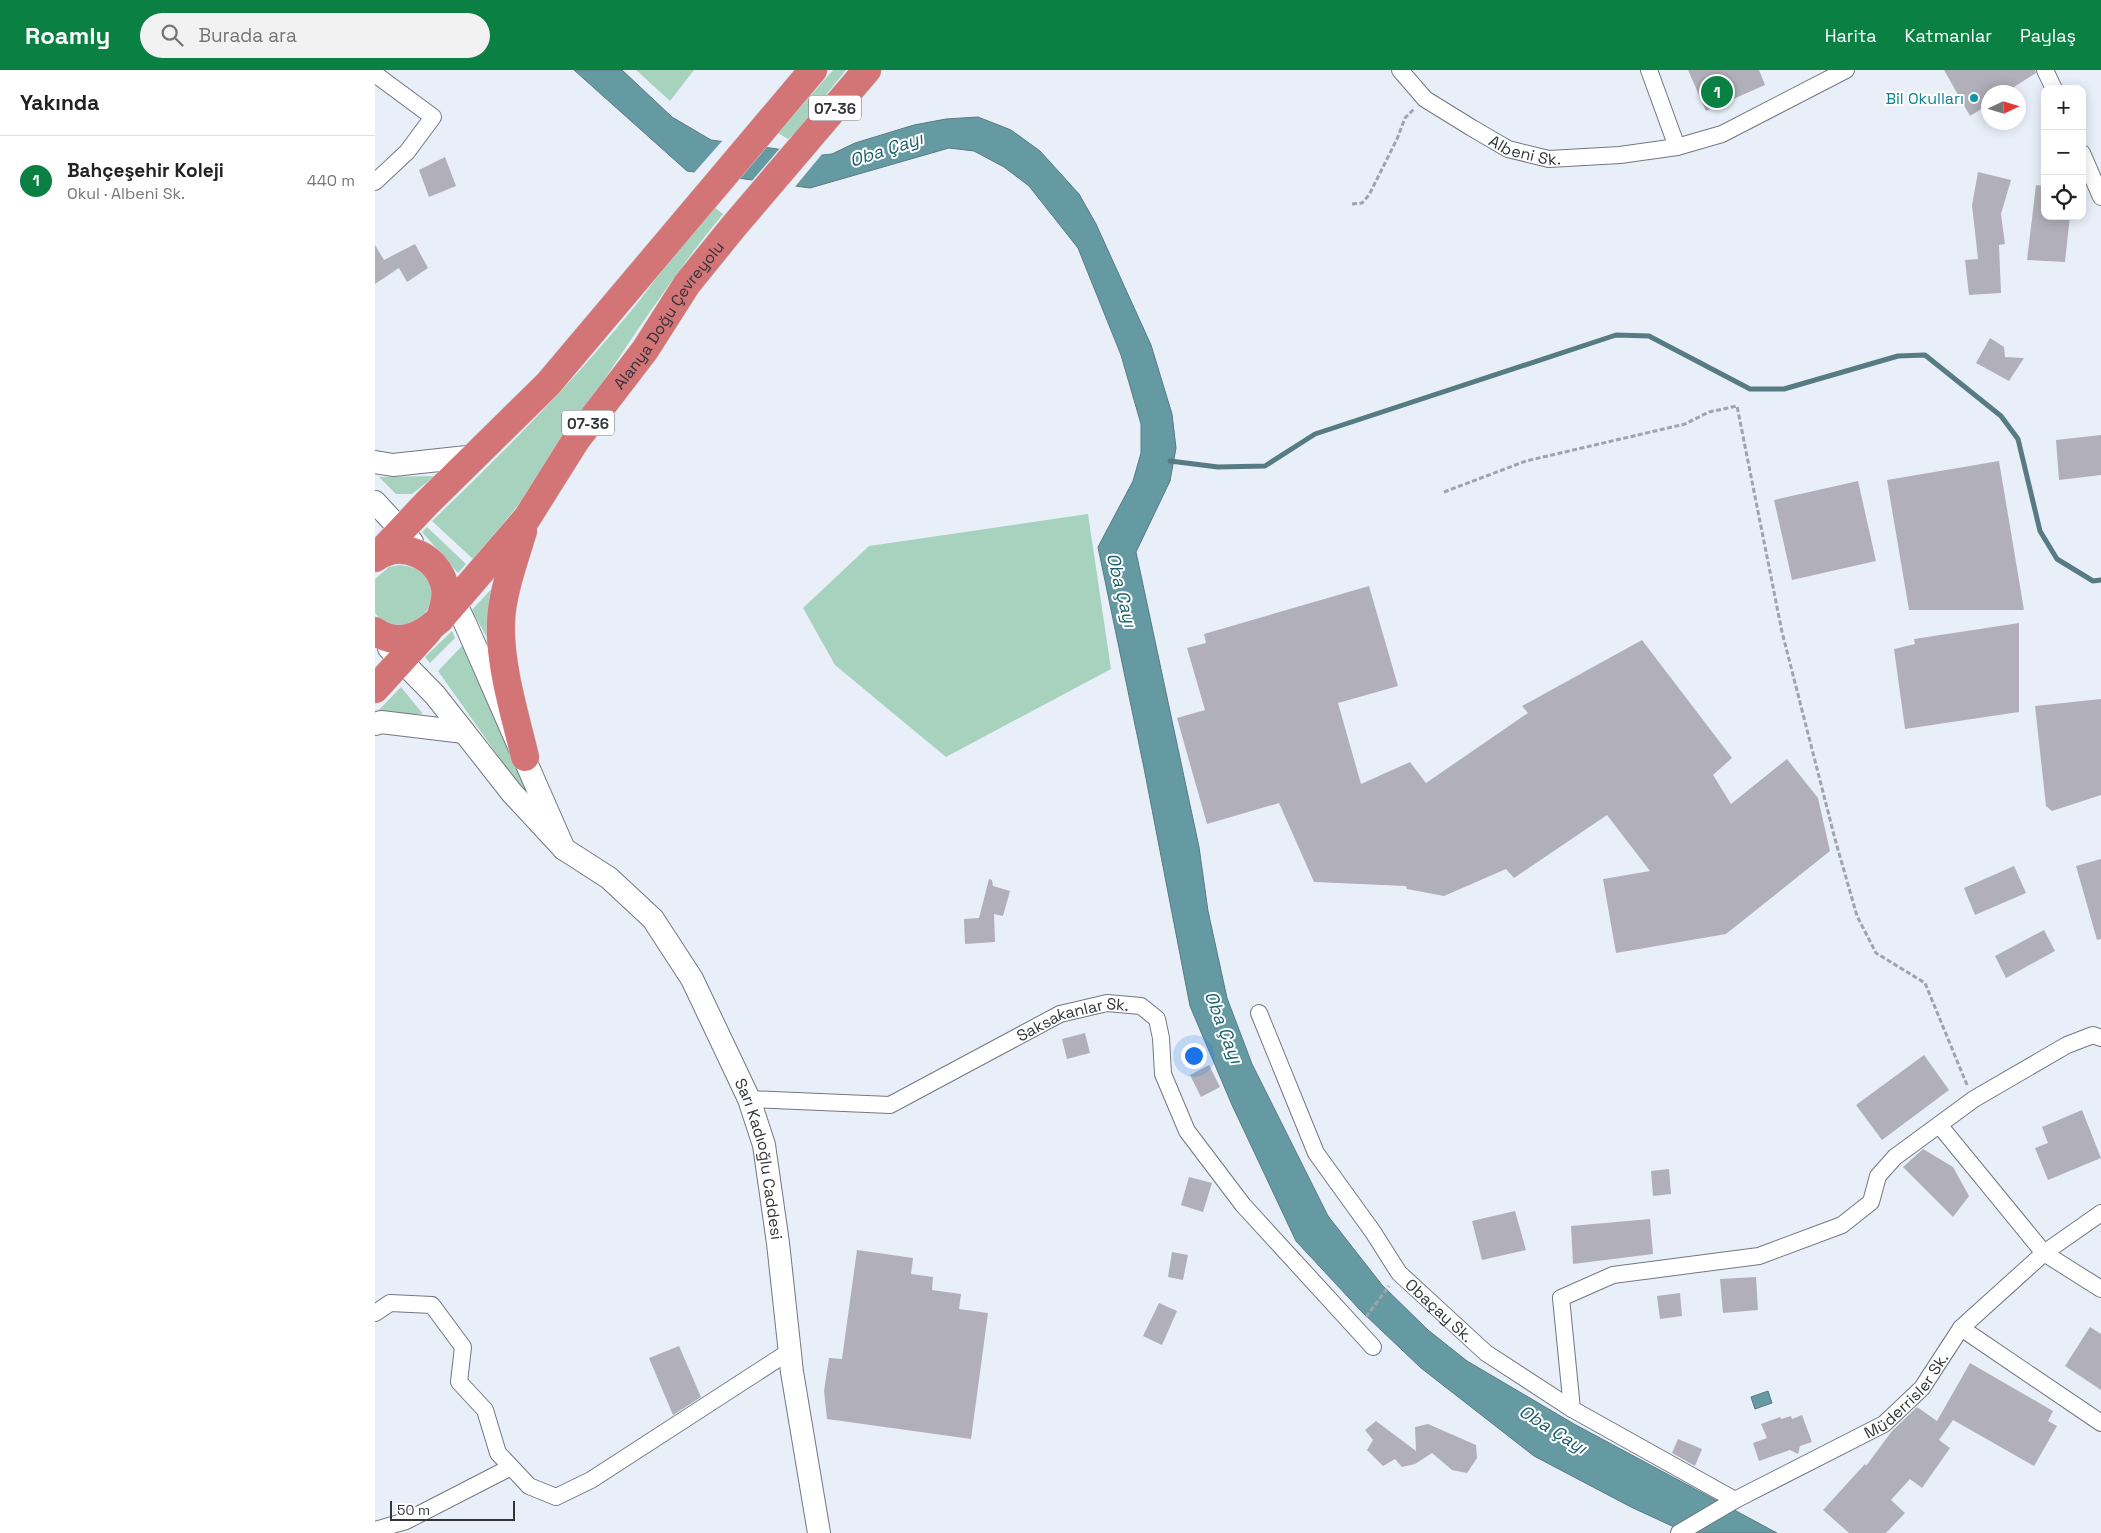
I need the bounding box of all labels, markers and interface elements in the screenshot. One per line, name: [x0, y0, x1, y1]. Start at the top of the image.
search box: [140, 13, 490, 58]
text: Roamly: [25, 20, 110, 51]
icon: search: [158, 21, 186, 49]
text: Burada ara: [198, 23, 297, 48]
text: Harita: [1825, 24, 1877, 47]
text: Katmanlar: [1905, 24, 1992, 47]
text: Paylaş: [2020, 24, 2076, 47]
pin: 1: [1701, 73, 1733, 111]
north arrow: [1981, 85, 2026, 130]
map controls: [2041, 85, 2086, 220]
button: +: [2041, 85, 2086, 130]
place label: Bil Okulları: [1885, 88, 1964, 109]
text: Yakında: [20, 89, 99, 116]
marker: Bil Okulları: [1968, 92, 1980, 104]
road number: 07-36: [809, 96, 861, 120]
water label: Oba Çayı: [846, 126, 927, 172]
street label: Albeni Sk.: [1485, 130, 1561, 170]
button: −: [2041, 130, 2086, 175]
text: Bahçeşehir Koleji: [67, 158, 224, 183]
text: 1: [32, 170, 40, 191]
text: 440 m: [307, 170, 355, 191]
button: locate: [2041, 175, 2086, 220]
text: Okul · Albeni Sk.: [67, 183, 185, 204]
street label: Alanya Doğu Çevreyolu: [608, 236, 728, 393]
road number: 07-36: [562, 410, 614, 436]
water label: Oba Çayı: [1102, 550, 1143, 631]
water label: Oba Çayı: [1200, 988, 1249, 1068]
street label: Saksakanlar Sk.: [1013, 992, 1130, 1046]
your location: [1181, 1043, 1207, 1069]
street label: Sarı Kadıoğlu Caddesi: [730, 1075, 788, 1241]
street label: Obaçay Sk.: [1401, 1274, 1478, 1347]
street label: Müderrisler Sk.: [1860, 1348, 1953, 1443]
water label: Oba Çayı: [1515, 1399, 1593, 1460]
scale bar: [390, 1498, 515, 1521]
text: 50 m: [397, 1501, 430, 1519]

